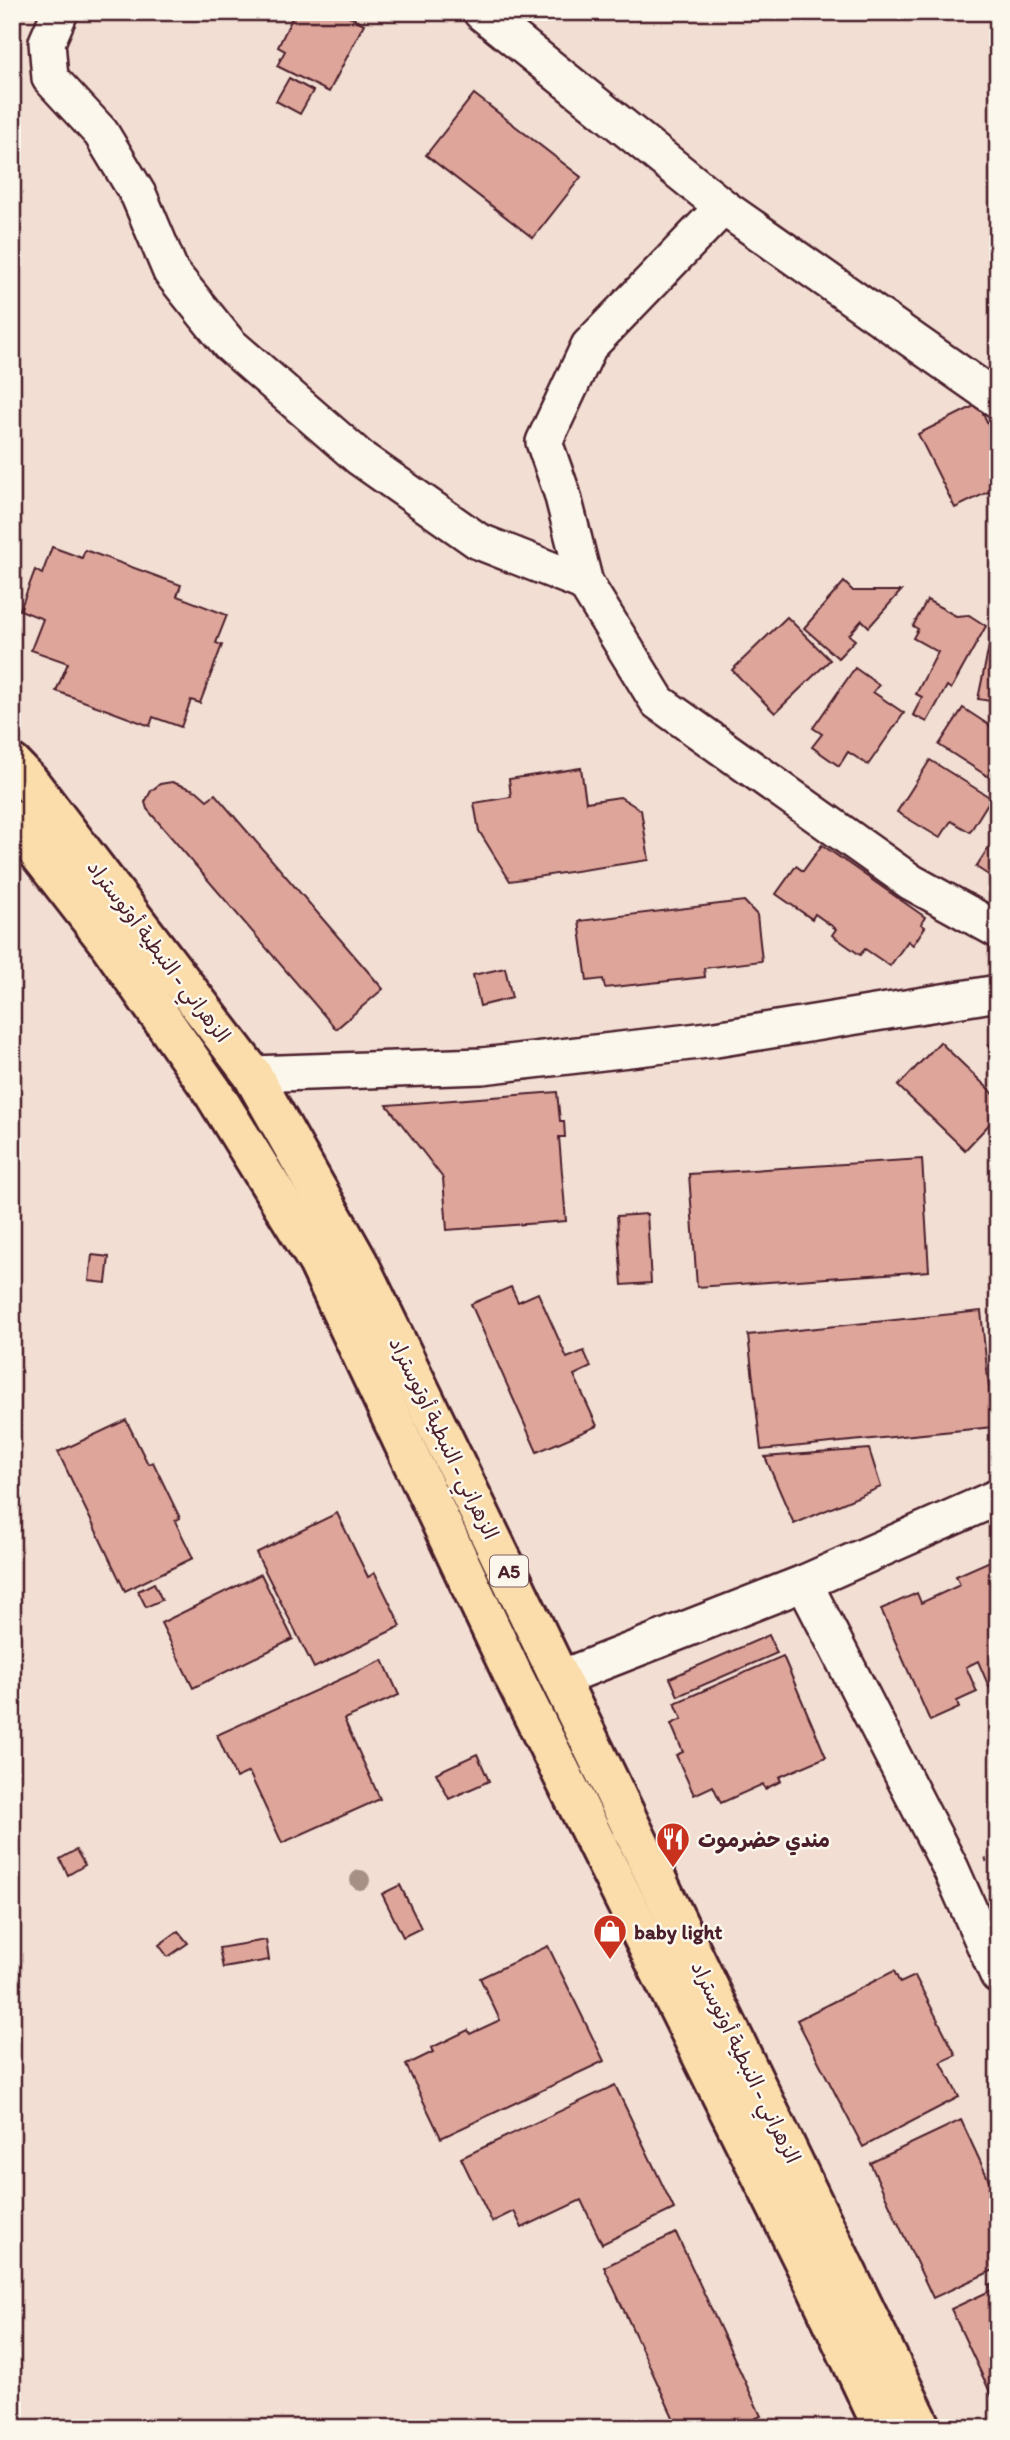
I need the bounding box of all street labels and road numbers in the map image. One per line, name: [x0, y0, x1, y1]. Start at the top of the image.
street label: الزهراني - النبطية أوتوستراد: [77, 855, 236, 1051]
street label: الزهراني - النبطية أوتوستراد: [378, 1333, 504, 1546]
road number: A5: [490, 1555, 528, 1586]
street label: الزهراني - النبطية أوتوستراد: [680, 1957, 806, 2170]

